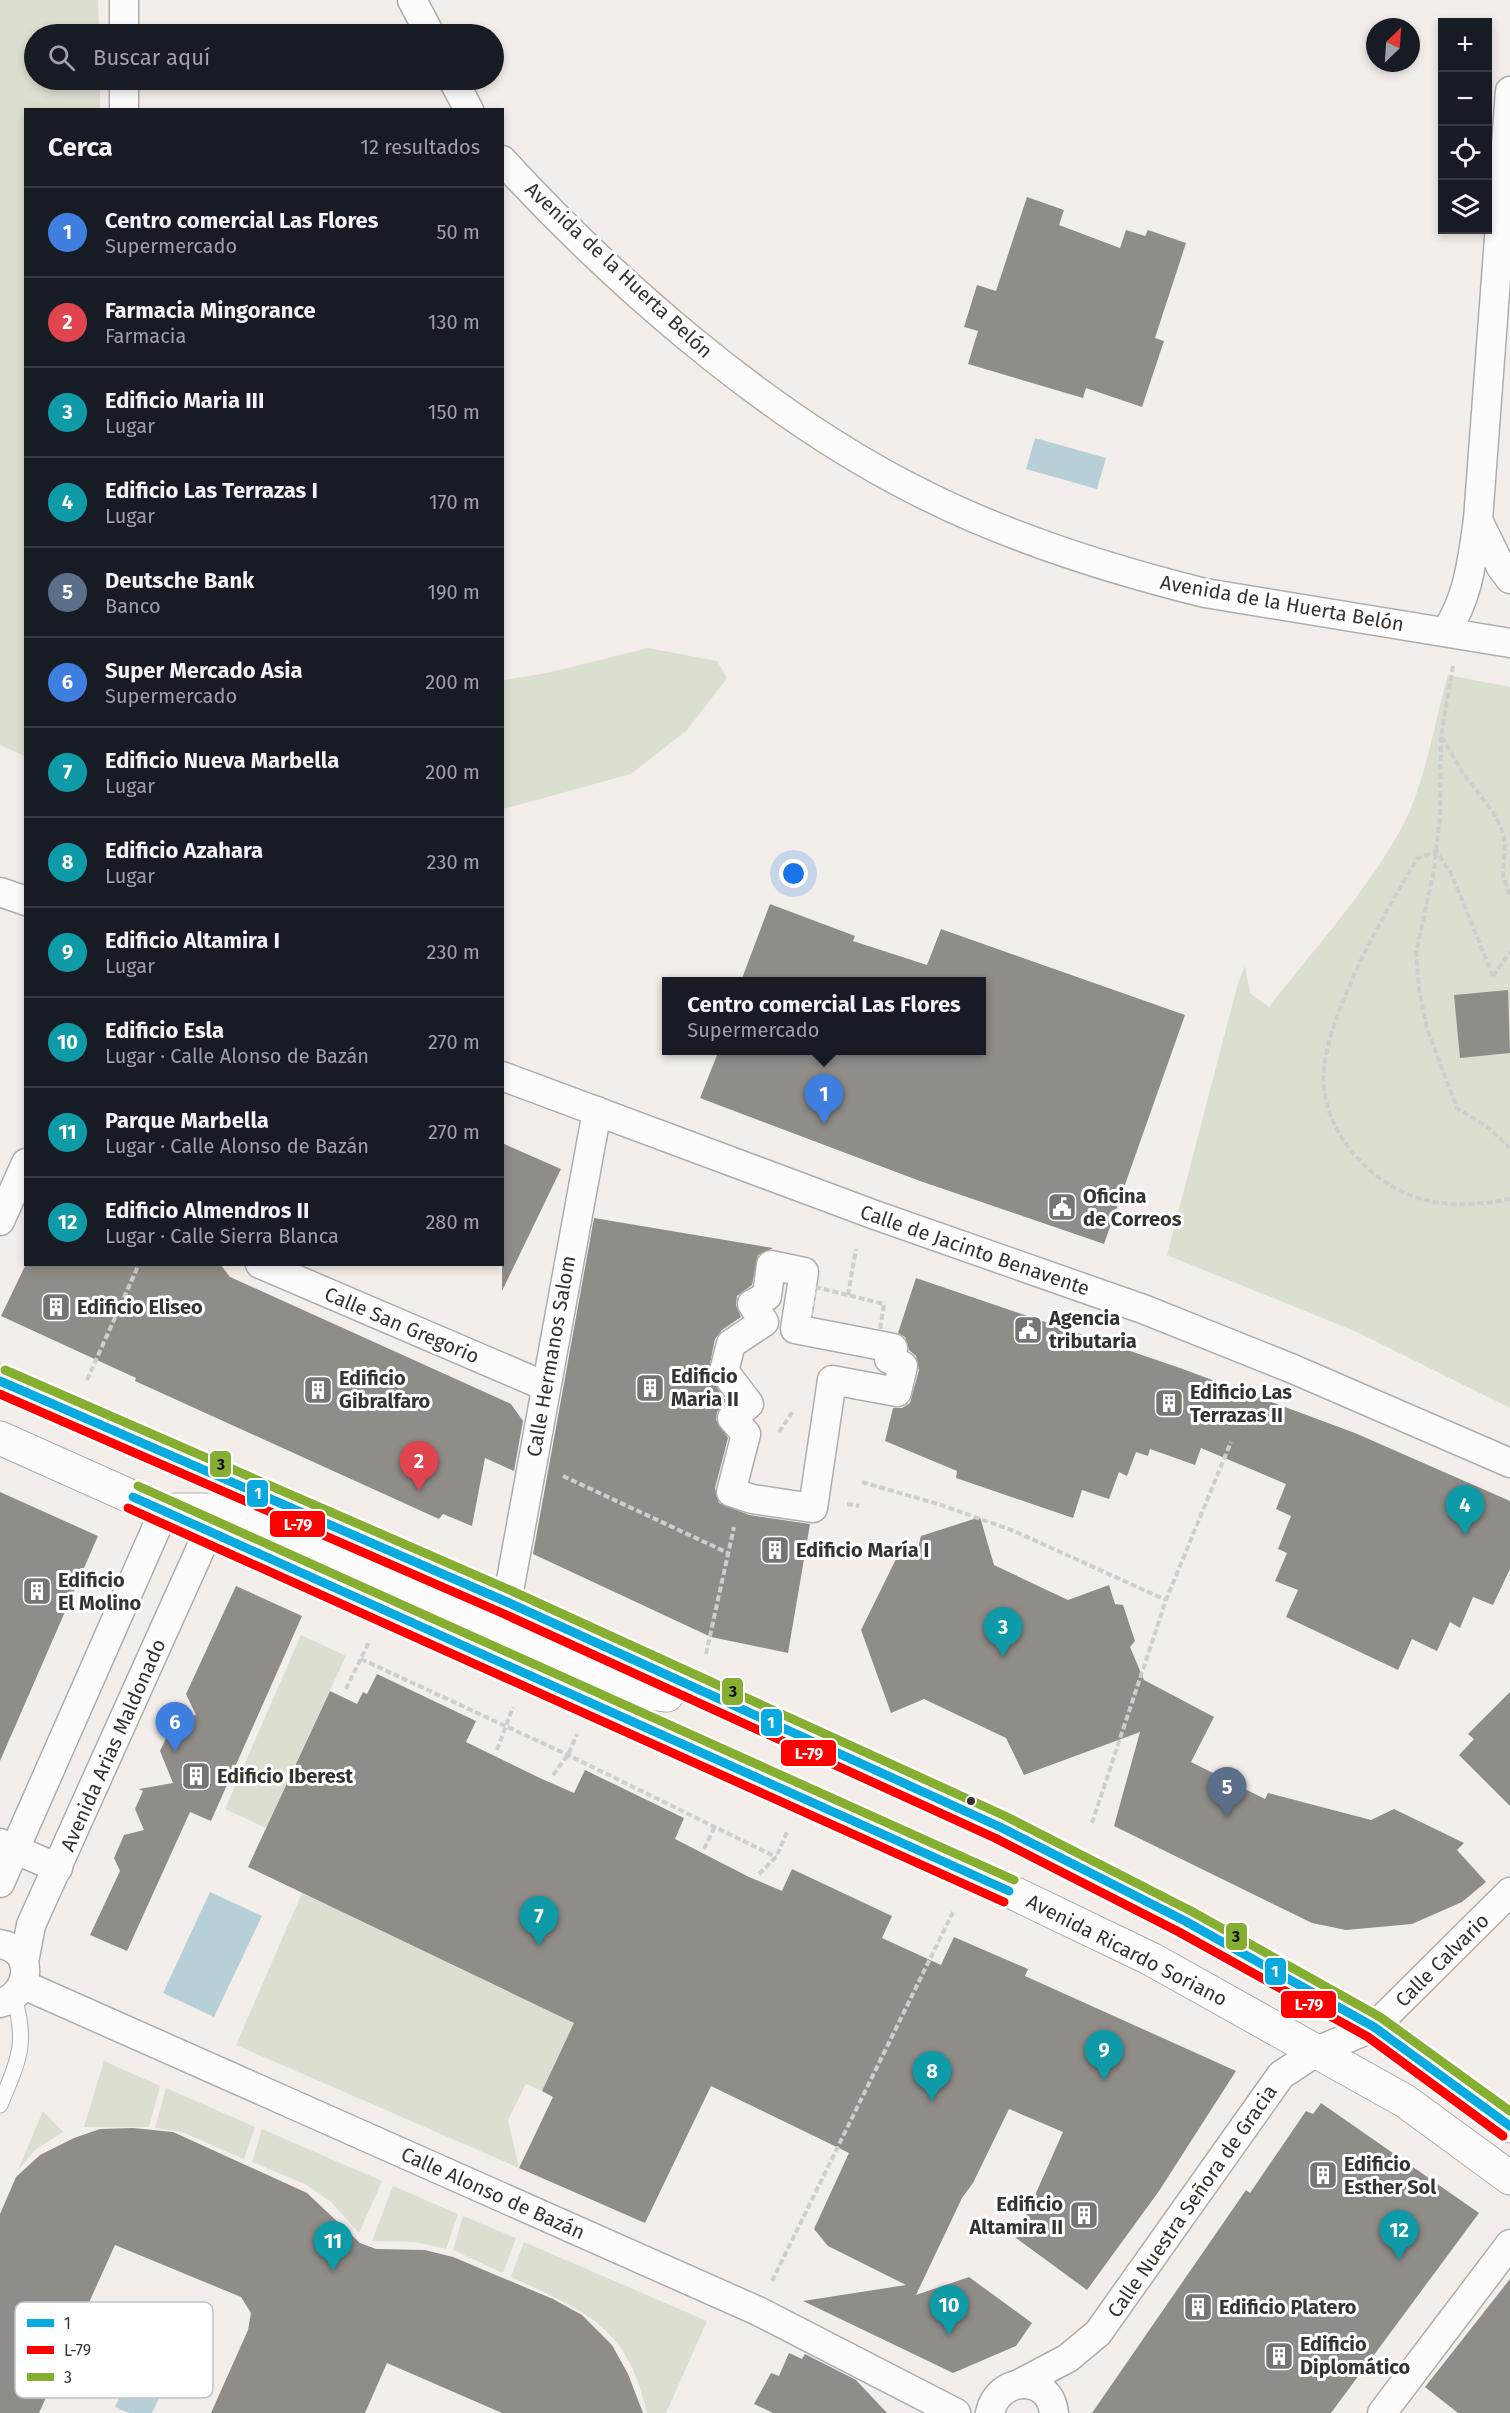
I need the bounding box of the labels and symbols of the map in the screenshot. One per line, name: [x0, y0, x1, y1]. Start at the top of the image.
north arrow: [1366, 18, 1420, 72]
street label: Avenida de la Huerta Belón: [520, 177, 718, 363]
street label: Avenida de la Huerta Belón: [1158, 570, 1406, 636]
your location: [779, 859, 808, 888]
pin: 1: [804, 1074, 844, 1124]
place label: Oficina de Correos: [1083, 1184, 1182, 1231]
public building icon: Oficina de Correos: [1046, 1191, 1078, 1223]
street label: Calle de Jacinto Benavente: [857, 1199, 1093, 1301]
street label: Calle Hermanos Salom: [521, 1253, 581, 1459]
street label: Calle San Gregorio: [321, 1282, 483, 1368]
building icon: Edificio Eliseo: [40, 1291, 72, 1323]
place label: Edificio Eliseo: [77, 1295, 203, 1319]
place label: Agencia tributaria: [1048, 1306, 1137, 1353]
public building icon: Agencia tributaria: [1012, 1314, 1044, 1346]
place label: Edificio Maria II: [671, 1364, 739, 1411]
place label: Edificio Gibralfaro: [339, 1366, 431, 1413]
building icon: Edificio Maria II: [634, 1372, 666, 1404]
building icon: Edificio Gibralfaro: [302, 1374, 334, 1406]
place label: Edificio Las Terrazas II: [1190, 1380, 1292, 1427]
building icon: Edificio Las Terrazas II: [1153, 1387, 1185, 1419]
pin: 2: [400, 1442, 438, 1491]
line badge: 3: [209, 1450, 232, 1478]
text: 3: [216, 1455, 225, 1474]
line badge: 1: [246, 1479, 269, 1508]
text: 1: [254, 1484, 262, 1503]
pin: 4: [1446, 1486, 1484, 1535]
line badge: L-79: [269, 1510, 326, 1538]
text: L-79: [284, 1515, 312, 1534]
building icon: Edificio María I: [759, 1534, 791, 1566]
place label: Edificio María I: [796, 1538, 929, 1562]
place label: Edificio El Molino: [58, 1568, 142, 1615]
building icon: Edificio El Molino: [21, 1575, 53, 1607]
pin: 3: [984, 1608, 1022, 1657]
street label: Avenida Arias Maldonado: [55, 1635, 171, 1855]
line badge: 3: [721, 1677, 744, 1706]
text: 3: [728, 1682, 737, 1701]
pin: 6: [156, 1702, 195, 1752]
line badge: 1: [760, 1708, 783, 1737]
text: 1: [767, 1713, 775, 1732]
line badge: L-79: [780, 1739, 837, 1767]
text: L-79: [795, 1744, 823, 1763]
building icon: Edificio Iberest: [180, 1760, 212, 1792]
place label: Edificio Iberest: [217, 1764, 353, 1788]
pin: 5: [1208, 1768, 1246, 1817]
unlabelled marker: [965, 1795, 977, 1807]
street label: Avenida Ricardo Soriano: [1023, 1889, 1231, 2011]
pin: 7: [520, 1896, 558, 1946]
street label: Calle Calvario: [1390, 1908, 1494, 2012]
line badge: 3: [1225, 1922, 1248, 1951]
text: 3: [1231, 1927, 1240, 1946]
line badge: 1: [1264, 1957, 1287, 1986]
text: 1: [1271, 1962, 1279, 1981]
line badge: L-79: [1280, 1990, 1337, 2019]
text: L-79: [1295, 1995, 1323, 2014]
pin: 9: [1084, 2030, 1124, 2080]
pin: 8: [912, 2052, 952, 2101]
street label: Calle Nuestra Señora de Gracia: [1102, 2080, 1282, 2322]
street label: Calle Alonso de Bazán: [397, 2142, 589, 2244]
place label: Edificio Esther Sol: [1344, 2152, 1436, 2199]
building icon: Edificio Esther Sol: [1307, 2159, 1339, 2191]
place label: Edificio Altamira II: [969, 2192, 1063, 2239]
building icon: Edificio Altamira II: [1068, 2199, 1100, 2231]
pin: 12: [1380, 2210, 1418, 2260]
pin: 11: [314, 2222, 352, 2271]
pin: 10: [930, 2286, 968, 2335]
building icon: Edificio Platero: [1182, 2291, 1214, 2323]
place label: Edificio Platero: [1219, 2295, 1357, 2319]
legend: [15, 2302, 213, 2398]
text: 1: [64, 2314, 71, 2333]
place label: Edificio Diplomático: [1300, 2332, 1411, 2379]
building icon: Edificio Diplomático: [1263, 2340, 1295, 2372]
text: L-79: [64, 2341, 91, 2360]
text: 3: [64, 2368, 72, 2387]

